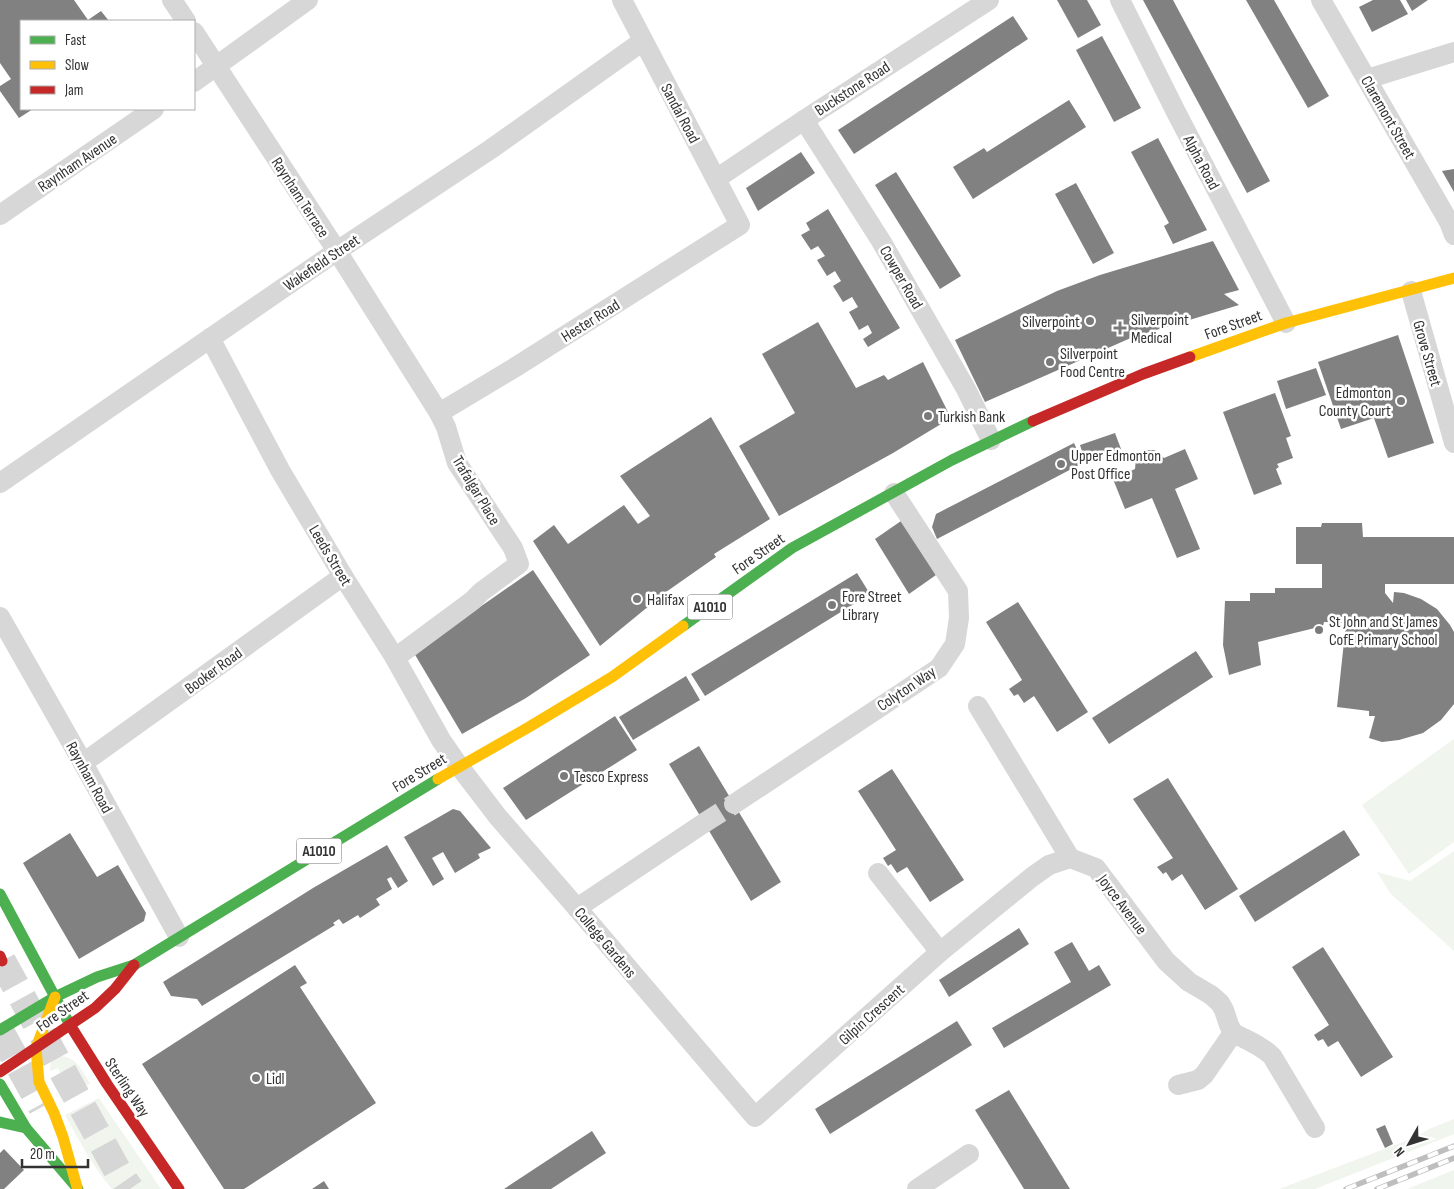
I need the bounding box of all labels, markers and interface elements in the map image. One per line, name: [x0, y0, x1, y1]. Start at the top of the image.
legend: [20, 20, 195, 110]
text: Fast: [65, 31, 87, 50]
text: Slow: [65, 56, 89, 75]
street label: Buckstone Road: [812, 58, 894, 121]
street label: Claremont Street: [1356, 73, 1419, 163]
text: Jam: [64, 81, 83, 100]
street label: Sandal Road: [656, 81, 703, 147]
street label: Raynham Avenue: [35, 130, 121, 197]
street label: Alpha Road: [1178, 131, 1223, 193]
street label: Raynham Terrace: [267, 154, 333, 241]
street label: Wakefield Street: [280, 231, 364, 296]
street label: Cowper Road: [875, 243, 926, 313]
street label: Hester Road: [558, 296, 624, 347]
street label: Fore Street: [1202, 306, 1265, 345]
place label: Silverpoint Medical: [1131, 311, 1189, 348]
place label: Silverpoint: [1022, 313, 1080, 332]
marker: Silverpoint: [1084, 315, 1096, 327]
street label: Grove Street: [1408, 318, 1445, 389]
marker: Silverpoint Medical: [1113, 321, 1127, 335]
place label: Silverpoint Food Centre: [1060, 345, 1125, 382]
marker: Silverpoint Food Centre: [1044, 356, 1056, 368]
place label: Edmonton County Court: [1319, 384, 1391, 421]
marker: Edmonton County Court: [1395, 395, 1407, 407]
place label: Turkish Bank: [938, 408, 1005, 427]
marker: Turkish Bank: [922, 410, 934, 422]
place label: Upper Edmonton Post Office: [1071, 447, 1161, 484]
street label: Trafalgar Place: [448, 453, 504, 529]
marker: Upper Edmonton Post Office: [1055, 458, 1067, 470]
street label: Leeds Street: [304, 522, 355, 590]
street label: Fore Street: [729, 529, 789, 579]
place label: Fore Street Library: [842, 588, 902, 625]
place label: Halifax: [647, 591, 684, 610]
marker: Halifax: [631, 593, 643, 605]
road number: A1010: [688, 594, 732, 620]
marker: Fore Street Library: [826, 599, 838, 611]
place label: St John and St James CofE Primary School: [1329, 613, 1438, 650]
marker: St John and St James CofE Primary School: [1313, 624, 1325, 636]
street label: Booker Road: [181, 644, 246, 698]
street label: Colyton Way: [874, 663, 940, 716]
street label: Raynham Road: [61, 739, 116, 817]
street label: Fore Street: [389, 750, 450, 797]
place label: Tesco Express: [574, 768, 649, 787]
marker: Tesco Express: [558, 770, 570, 782]
road number: A1010: [296, 838, 342, 864]
street label: Joyce Avenue: [1092, 870, 1151, 939]
street label: College Gardens: [570, 904, 640, 982]
street label: Gilpin Crescent: [835, 981, 909, 1050]
street label: Fore Street: [33, 986, 93, 1036]
street label: Sterling Way: [100, 1055, 153, 1121]
place label: Lidl: [266, 1070, 285, 1089]
marker: Lidl: [250, 1072, 262, 1084]
north arrow: [1384, 1119, 1434, 1169]
scale bar: [22, 1136, 89, 1168]
text: N: [1390, 1144, 1408, 1160]
text: 20 m: [30, 1145, 55, 1164]

